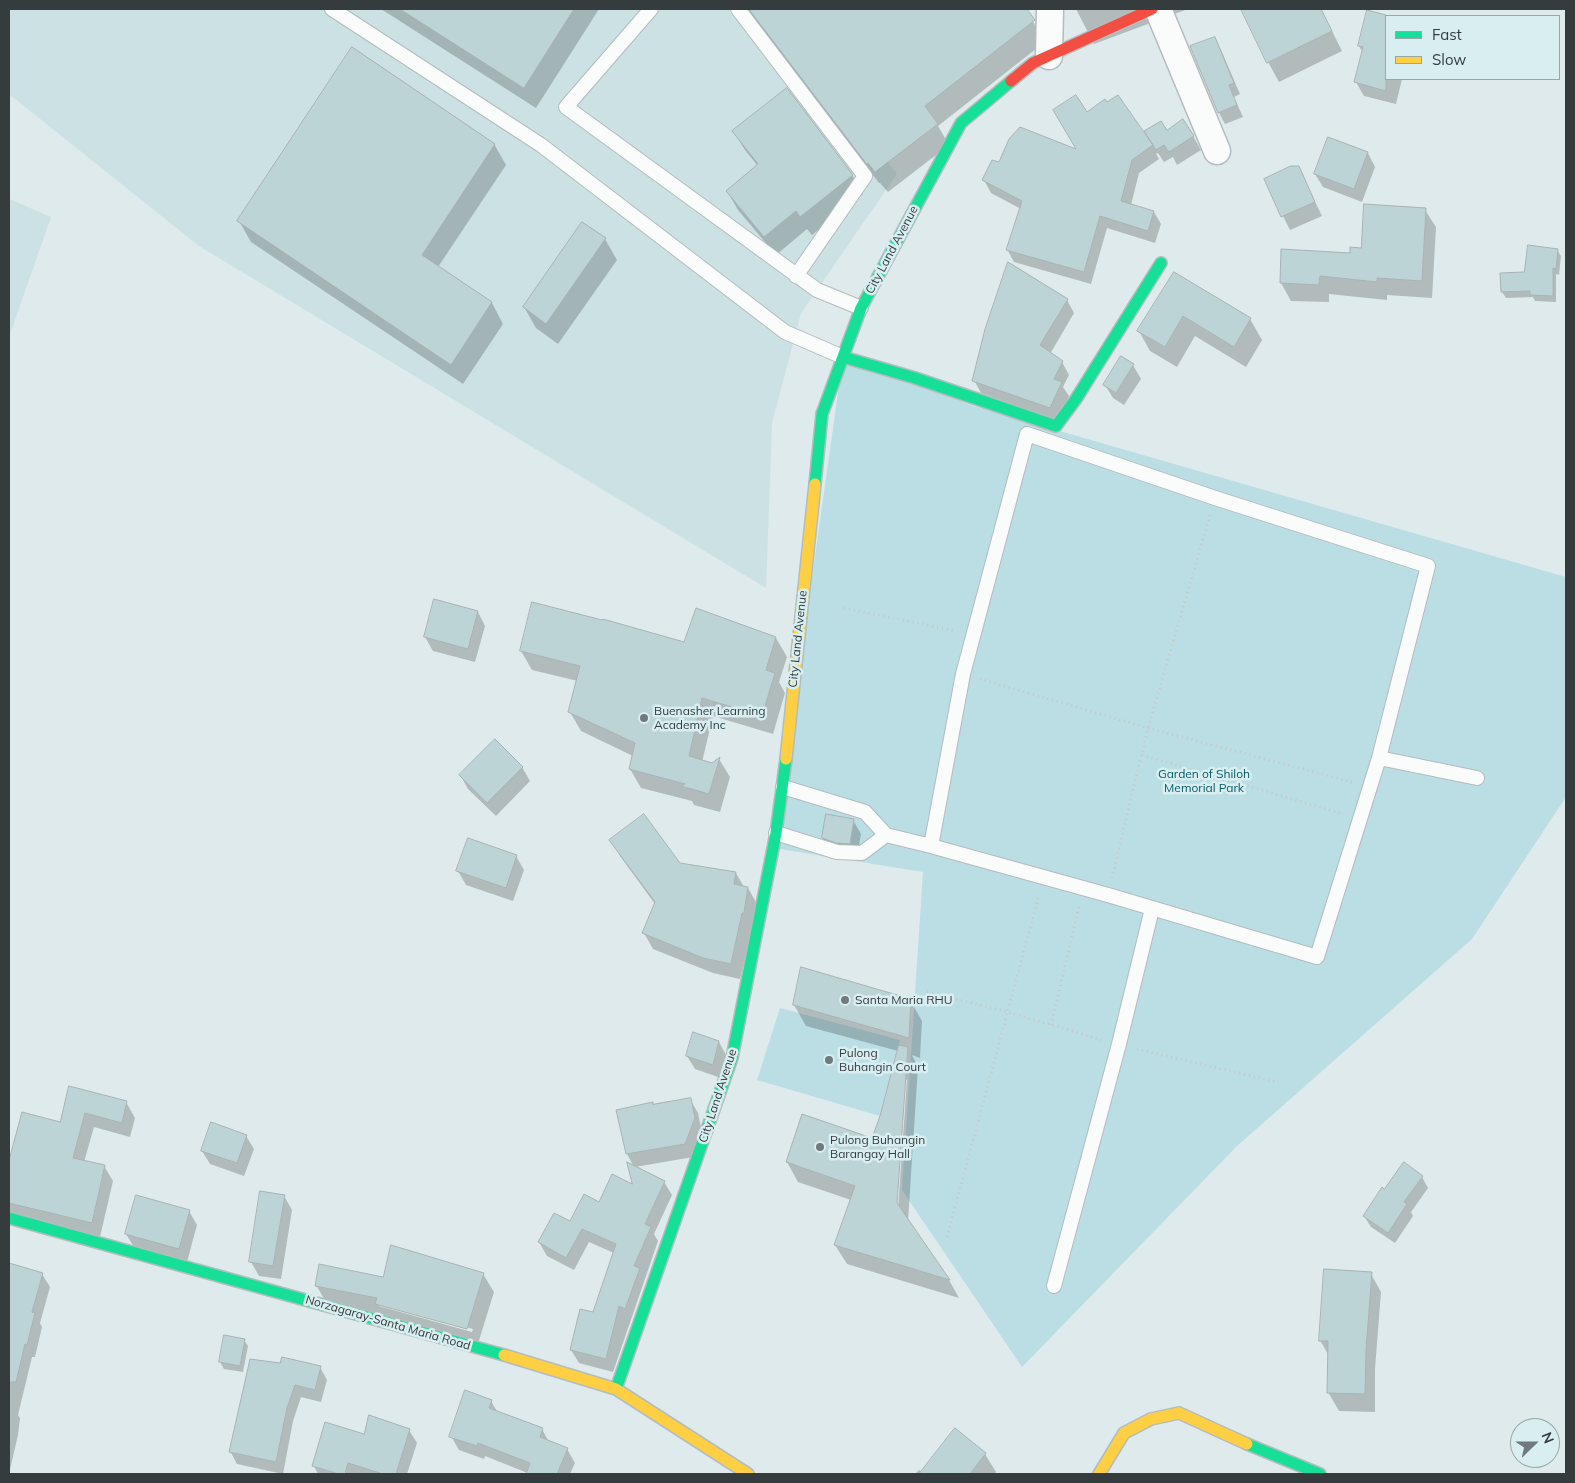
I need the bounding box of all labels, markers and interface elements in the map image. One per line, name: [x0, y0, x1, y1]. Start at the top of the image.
legend: [1385, 15, 1560, 80]
text: Fast: [1432, 25, 1462, 44]
text: Slow: [1432, 50, 1466, 69]
street label: City Land Avenue: [863, 203, 921, 297]
street label: City Land Avenue: [786, 590, 810, 688]
place label: Buenasher Learning Academy Inc: [654, 704, 766, 732]
marker: Buenasher Learning Academy Inc: [638, 712, 650, 724]
park label: Garden of Shiloh Memorial Park: [1158, 767, 1250, 795]
place label: Santa Maria RHU: [855, 993, 953, 1007]
marker: Santa Maria RHU: [839, 994, 851, 1006]
place label: Pulong Buhangin Court: [839, 1046, 926, 1074]
street label: City Land Avenue: [696, 1047, 740, 1145]
marker: Pulong Buhangin Court: [823, 1054, 835, 1066]
place label: Pulong Buhangin Barangay Hall: [830, 1133, 925, 1161]
marker: Pulong Buhangin Barangay Hall: [814, 1141, 826, 1153]
street label: Norzagaray-Santa Maria Road: [304, 1292, 472, 1354]
north arrow: [1510, 1418, 1560, 1468]
text: N: [1538, 1429, 1558, 1446]

